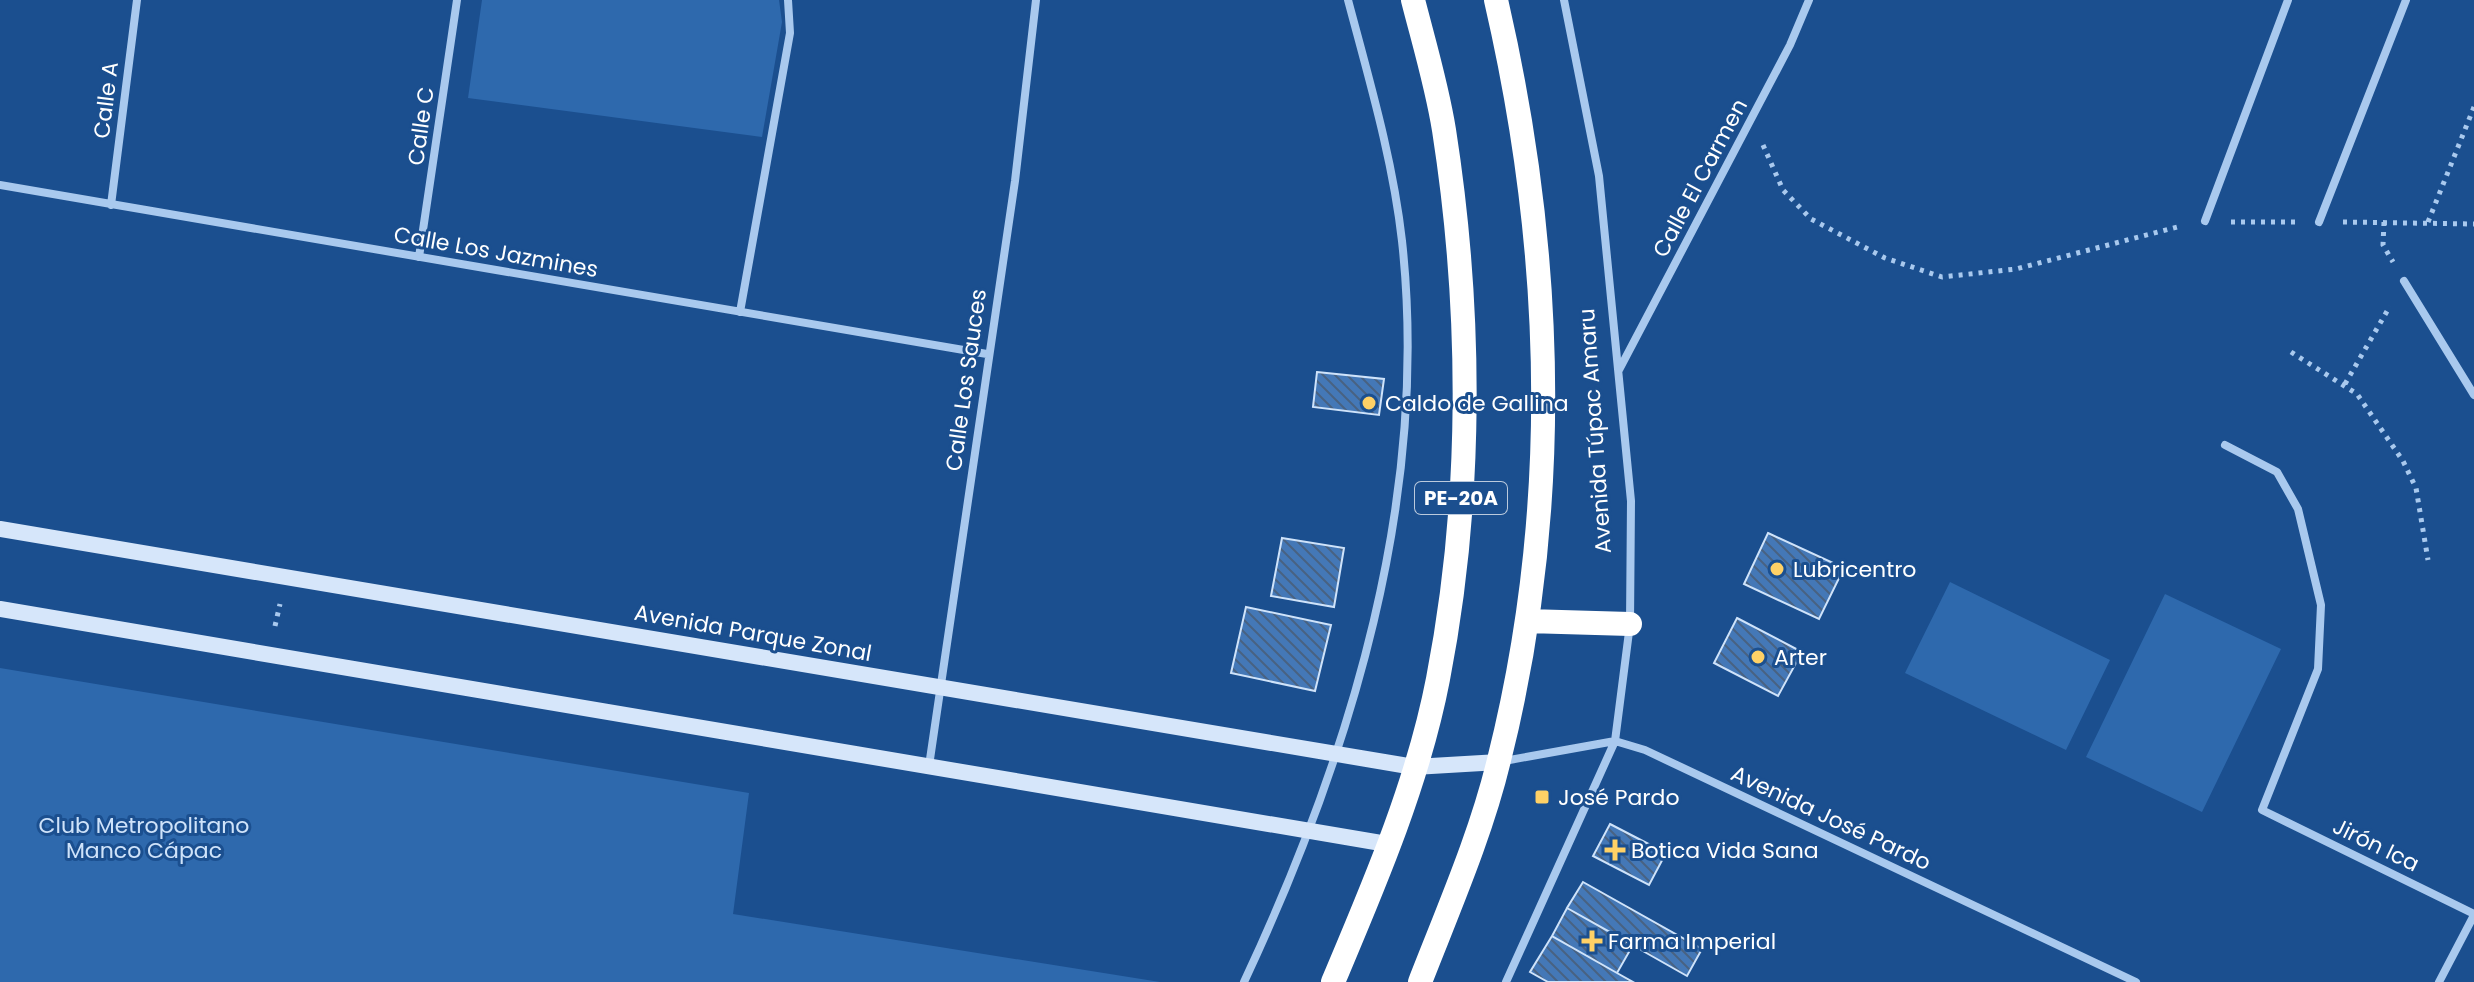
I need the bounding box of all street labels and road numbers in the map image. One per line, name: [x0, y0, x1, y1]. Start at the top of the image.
street label: Calle A: [86, 60, 126, 140]
street label: Calle C: [400, 85, 442, 167]
street label: Calle El Carmen: [1645, 93, 1755, 263]
street label: Calle Los Jazmines: [391, 219, 601, 285]
street label: Calle Los Sauces: [938, 287, 994, 473]
street label: Avenida Túpac Amaru: [1571, 307, 1619, 555]
road number: PE-20A: [1415, 482, 1507, 514]
street label: Avenida Parque Zonal: [632, 597, 874, 669]
street label: Avenida José Pardo: [1726, 758, 1936, 878]
street label: Jirón Ica: [2327, 811, 2425, 879]

